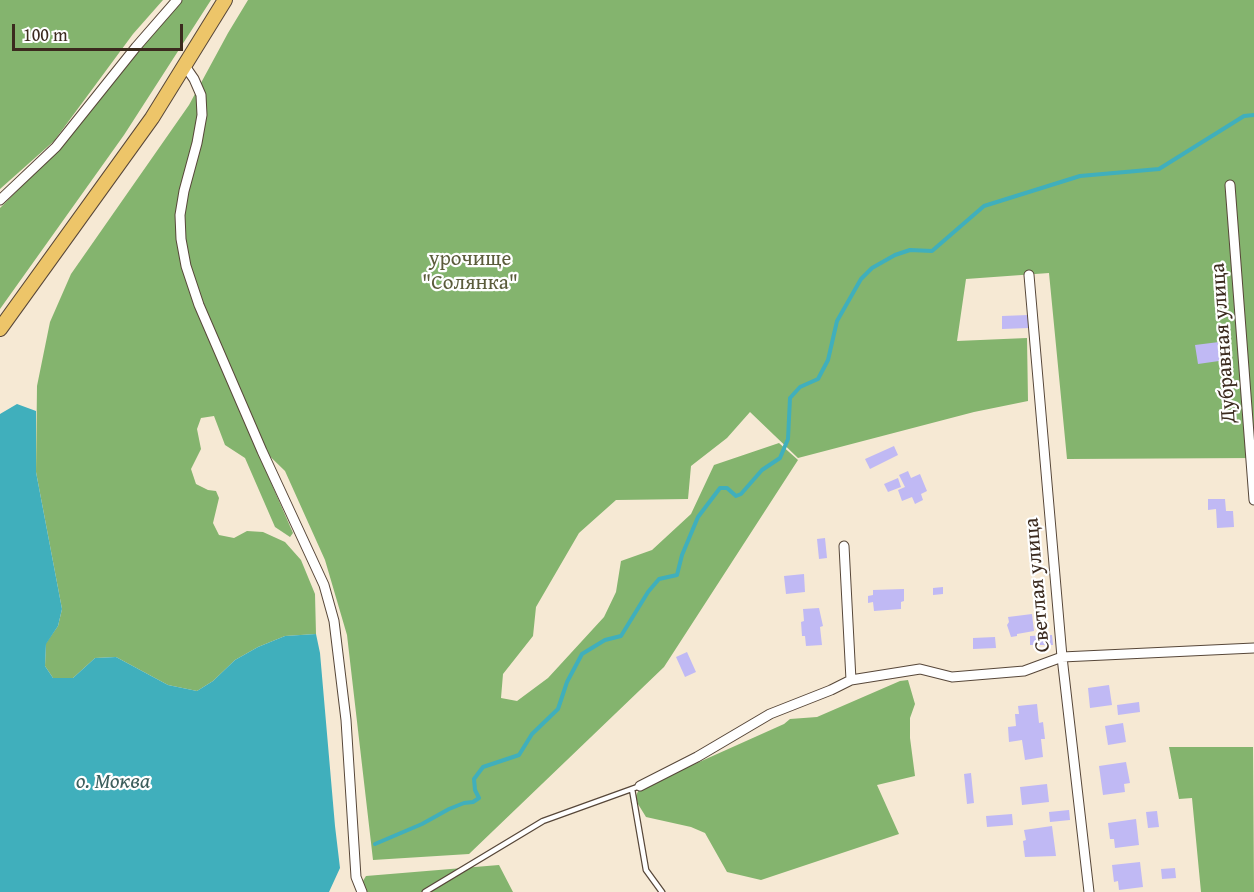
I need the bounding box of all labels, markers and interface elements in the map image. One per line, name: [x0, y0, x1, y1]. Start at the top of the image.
scale bar: [15, 12, 186, 50]
text: 100 m: [23, 21, 68, 48]
park label: урочище "Солянка": [422, 247, 518, 297]
street label: Дубравная улица: [1206, 262, 1242, 424]
street label: Светлая улица: [1020, 517, 1056, 653]
water label: о. Моква: [76, 769, 150, 795]

